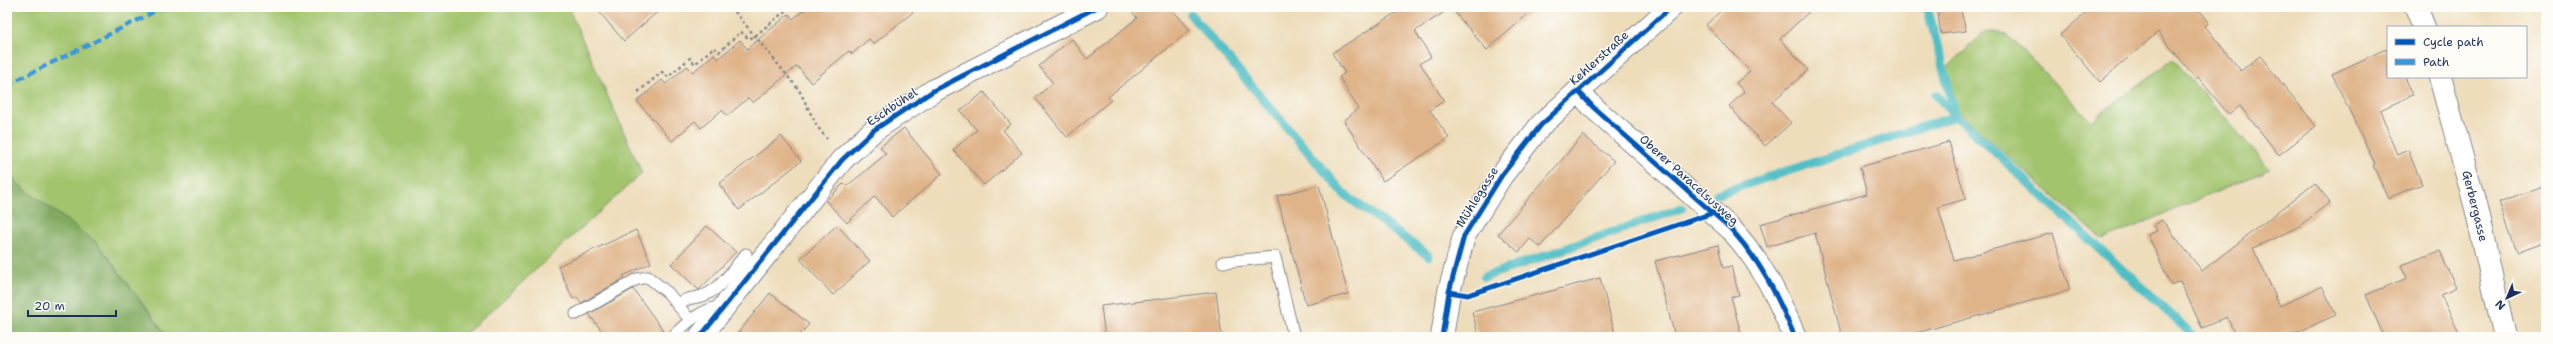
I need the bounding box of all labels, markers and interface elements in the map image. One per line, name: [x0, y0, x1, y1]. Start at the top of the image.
legend: [2387, 26, 2527, 78]
street label: Kehlerstraße: [1566, 27, 1632, 89]
text: Cycle path: [2423, 34, 2484, 50]
text: Path: [2423, 54, 2449, 70]
street label: Eschbühel: [864, 84, 921, 130]
street label: Oberer Paracelsusweg: [1636, 131, 1742, 229]
street label: Mühlegasse: [1452, 163, 1502, 230]
street label: Gerbergasse: [2458, 169, 2492, 243]
north arrow: [2487, 278, 2527, 318]
scale bar: [28, 292, 116, 318]
text: N: [2492, 296, 2509, 313]
text: 20 m: [34, 298, 65, 314]

